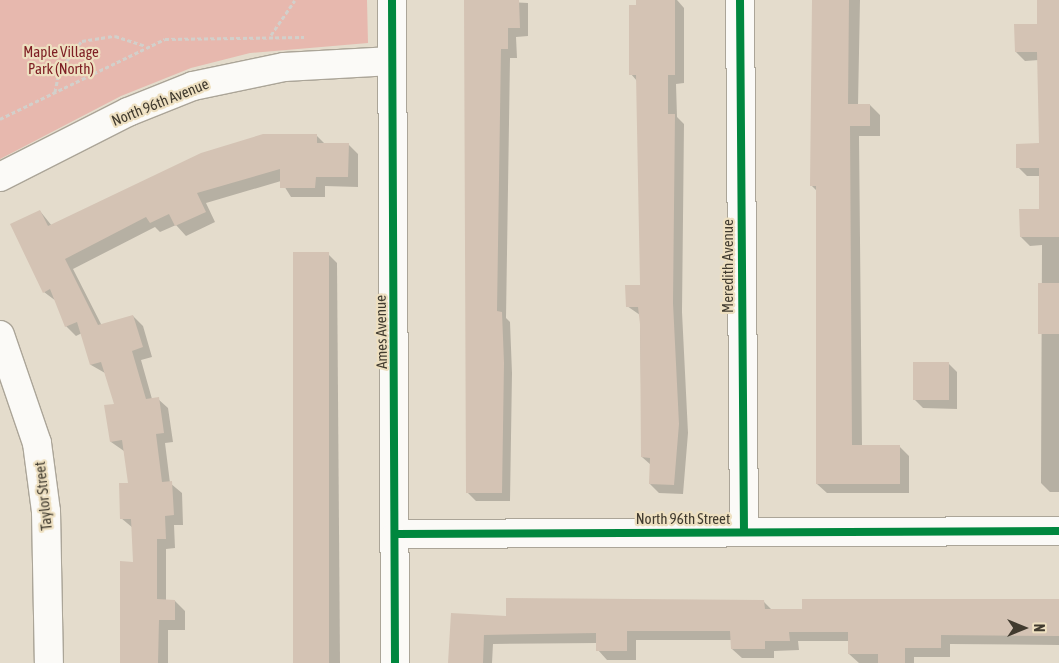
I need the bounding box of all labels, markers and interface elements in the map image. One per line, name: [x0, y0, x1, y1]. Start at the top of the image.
park label: Maple Village Park (North): [23, 42, 99, 77]
street label: North 96th Avenue: [109, 74, 211, 130]
street label: Meredith Avenue: [719, 219, 737, 313]
street label: Ames Avenue: [371, 295, 391, 369]
street label: Taylor Street: [30, 461, 56, 531]
street label: North 96th Street: [636, 510, 730, 528]
north arrow: [999, 603, 1049, 653]
text: N: [1031, 624, 1047, 632]

